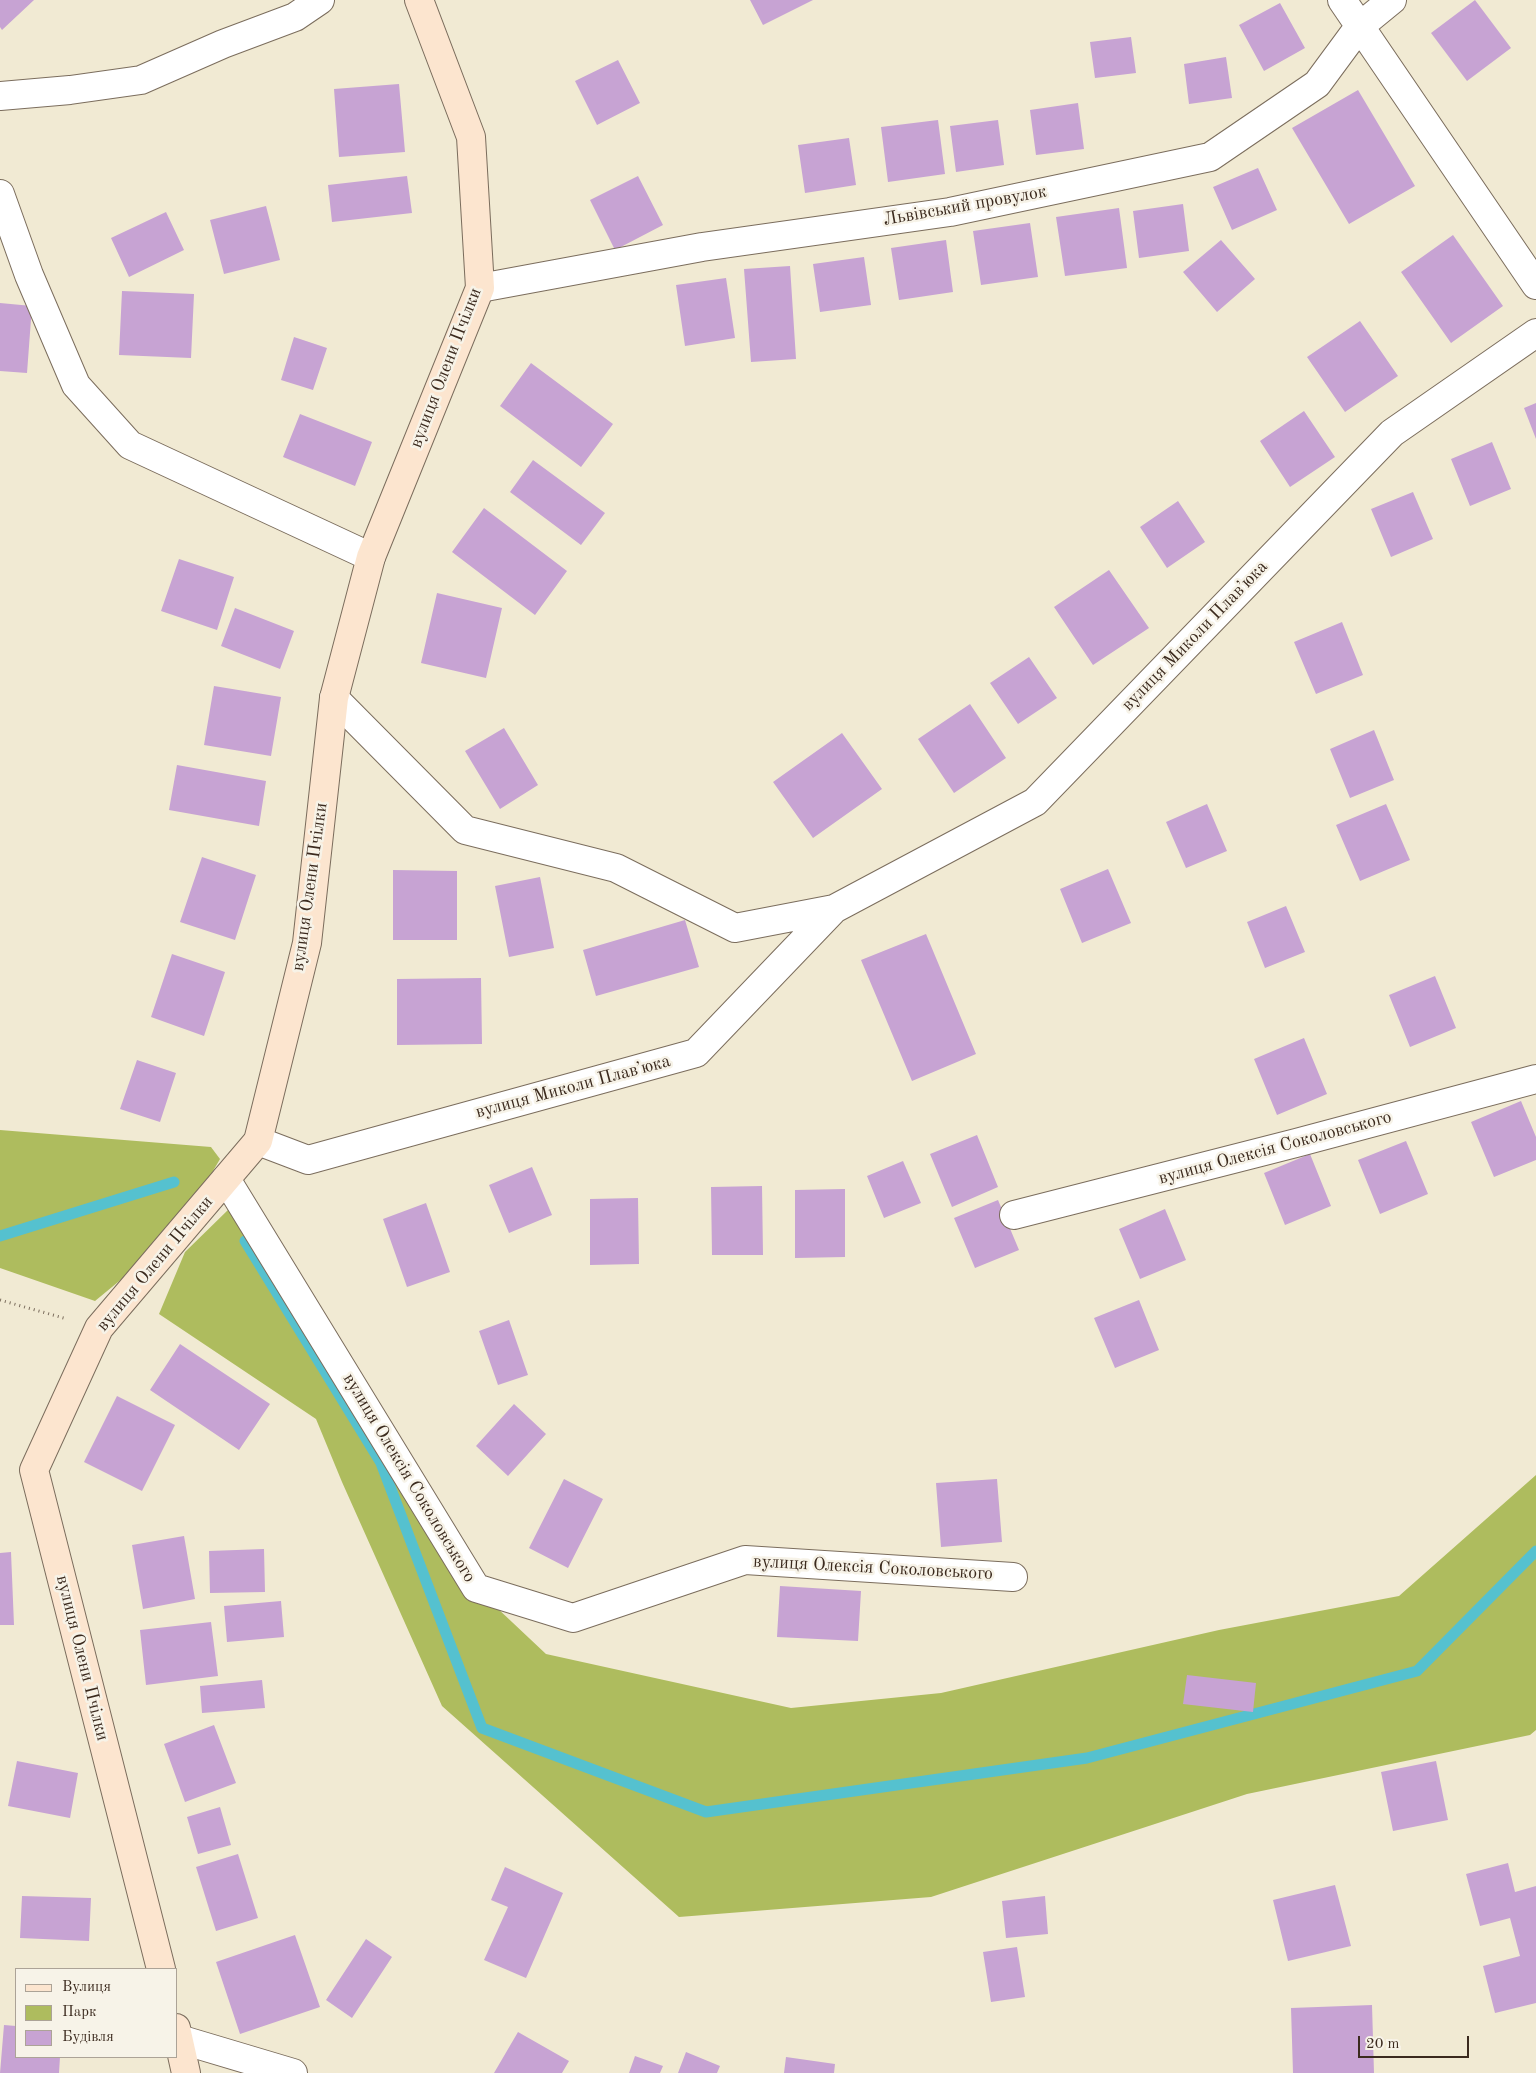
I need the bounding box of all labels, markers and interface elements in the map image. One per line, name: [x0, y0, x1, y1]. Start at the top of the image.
street label: Львівський провулок: [882, 181, 1048, 231]
street label: вулиця Олени Пчілки: [405, 285, 487, 451]
street label: вулиця Миколи Плавʼюка: [1117, 556, 1273, 716]
street label: вулиця Олени Пчілки: [287, 801, 333, 973]
street label: вулиця Миколи Плавʼюка: [473, 1051, 673, 1123]
street label: вулиця Олексія Соколовського: [1156, 1106, 1394, 1190]
street label: вулиця Олени Пчілки: [92, 1192, 218, 1336]
street label: вулиця Олексія Соколовського: [338, 1369, 480, 1587]
street label: вулиця Олексія Соколовського: [752, 1551, 994, 1585]
street label: вулиця Олени Пчілки: [51, 1573, 113, 1743]
legend: [15, 1968, 178, 2058]
text: Вулиця: [62, 1980, 111, 1995]
text: Парк: [62, 2005, 97, 2020]
scale bar: [1361, 2026, 1472, 2058]
text: Будівля: [62, 2030, 114, 2045]
text: 20 m: [1366, 2037, 1400, 2052]

